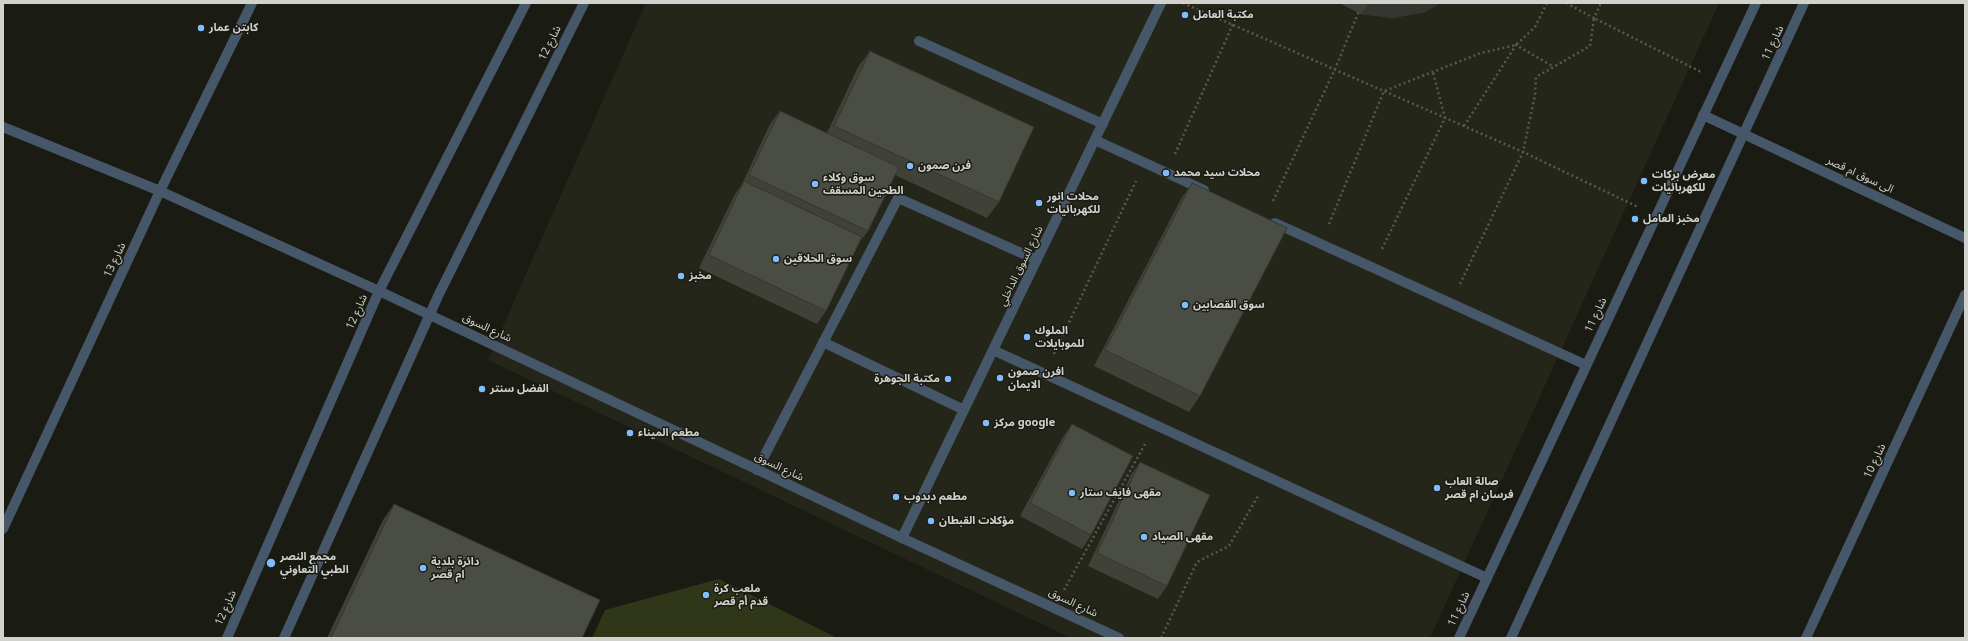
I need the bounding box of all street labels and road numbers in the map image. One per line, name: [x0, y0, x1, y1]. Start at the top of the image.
street label: شارع 11: [1759, 23, 1787, 63]
street label: شارع 12: [536, 24, 564, 62]
street label: الى سوق ام قصر: [1825, 154, 1895, 196]
street label: شارع السوق الداخلي: [996, 224, 1046, 308]
street label: شارع 13: [101, 240, 129, 280]
street label: شارع 12: [343, 292, 371, 332]
street label: شارع 11: [1582, 295, 1610, 335]
street label: شارع السوق: [460, 311, 514, 345]
street label: شارع 10: [1861, 441, 1889, 481]
street label: شارع السوق: [752, 450, 806, 484]
street label: شارع السوق: [1046, 586, 1100, 620]
street label: شارع 12: [212, 588, 240, 628]
street label: شارع 11: [1445, 589, 1473, 629]

